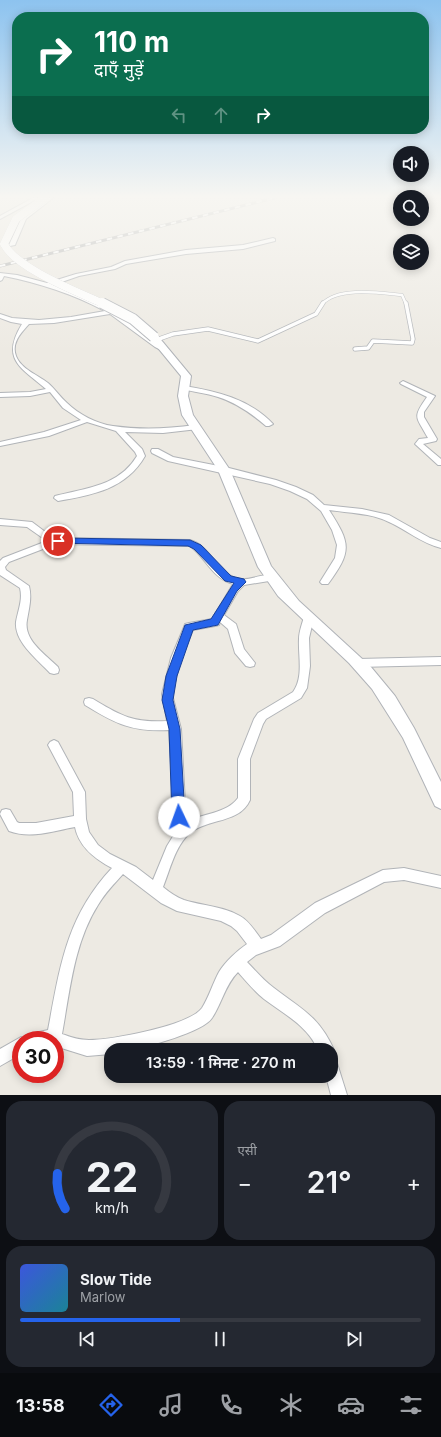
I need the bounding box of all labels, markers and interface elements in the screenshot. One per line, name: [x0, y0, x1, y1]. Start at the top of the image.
text: 110 m: [94, 25, 169, 59]
icon: right: [28, 28, 80, 80]
text: दाएँ मुड़ें: [94, 59, 144, 80]
icon: left: [168, 104, 190, 126]
icon: ahead: [210, 104, 232, 126]
icon: right: [252, 104, 274, 126]
map controls: [393, 146, 429, 270]
button: sound: [393, 146, 429, 182]
button: search: [393, 190, 429, 226]
button: layers: [393, 234, 429, 270]
pin: [41, 524, 75, 558]
icon: arrive: [47, 530, 69, 552]
position arrow: [158, 796, 200, 838]
speed limit sign: 30: [12, 1031, 64, 1083]
text: 13:59 · 1 मिनट · 270 m: [146, 1053, 296, 1072]
text: एसी: [238, 1142, 257, 1158]
text: 22: [86, 1151, 138, 1201]
text: 21°: [307, 1164, 352, 1200]
text: −: [238, 1170, 252, 1196]
text: +: [406, 1170, 421, 1196]
text: km/h: [95, 1198, 129, 1215]
text: Slow Tide: [80, 1270, 152, 1289]
text: Marlow: [80, 1289, 126, 1305]
icon: previous: [76, 1328, 98, 1350]
icon: pause: [209, 1328, 231, 1350]
icon: next: [343, 1328, 365, 1350]
icon: directions: [97, 1391, 125, 1419]
icon: music: [157, 1391, 185, 1419]
icon: phone: [217, 1391, 245, 1419]
icon: climate: [277, 1391, 305, 1419]
icon: car: [337, 1391, 365, 1419]
icon: filters: [397, 1391, 425, 1419]
text: 13:58: [16, 1395, 65, 1416]

